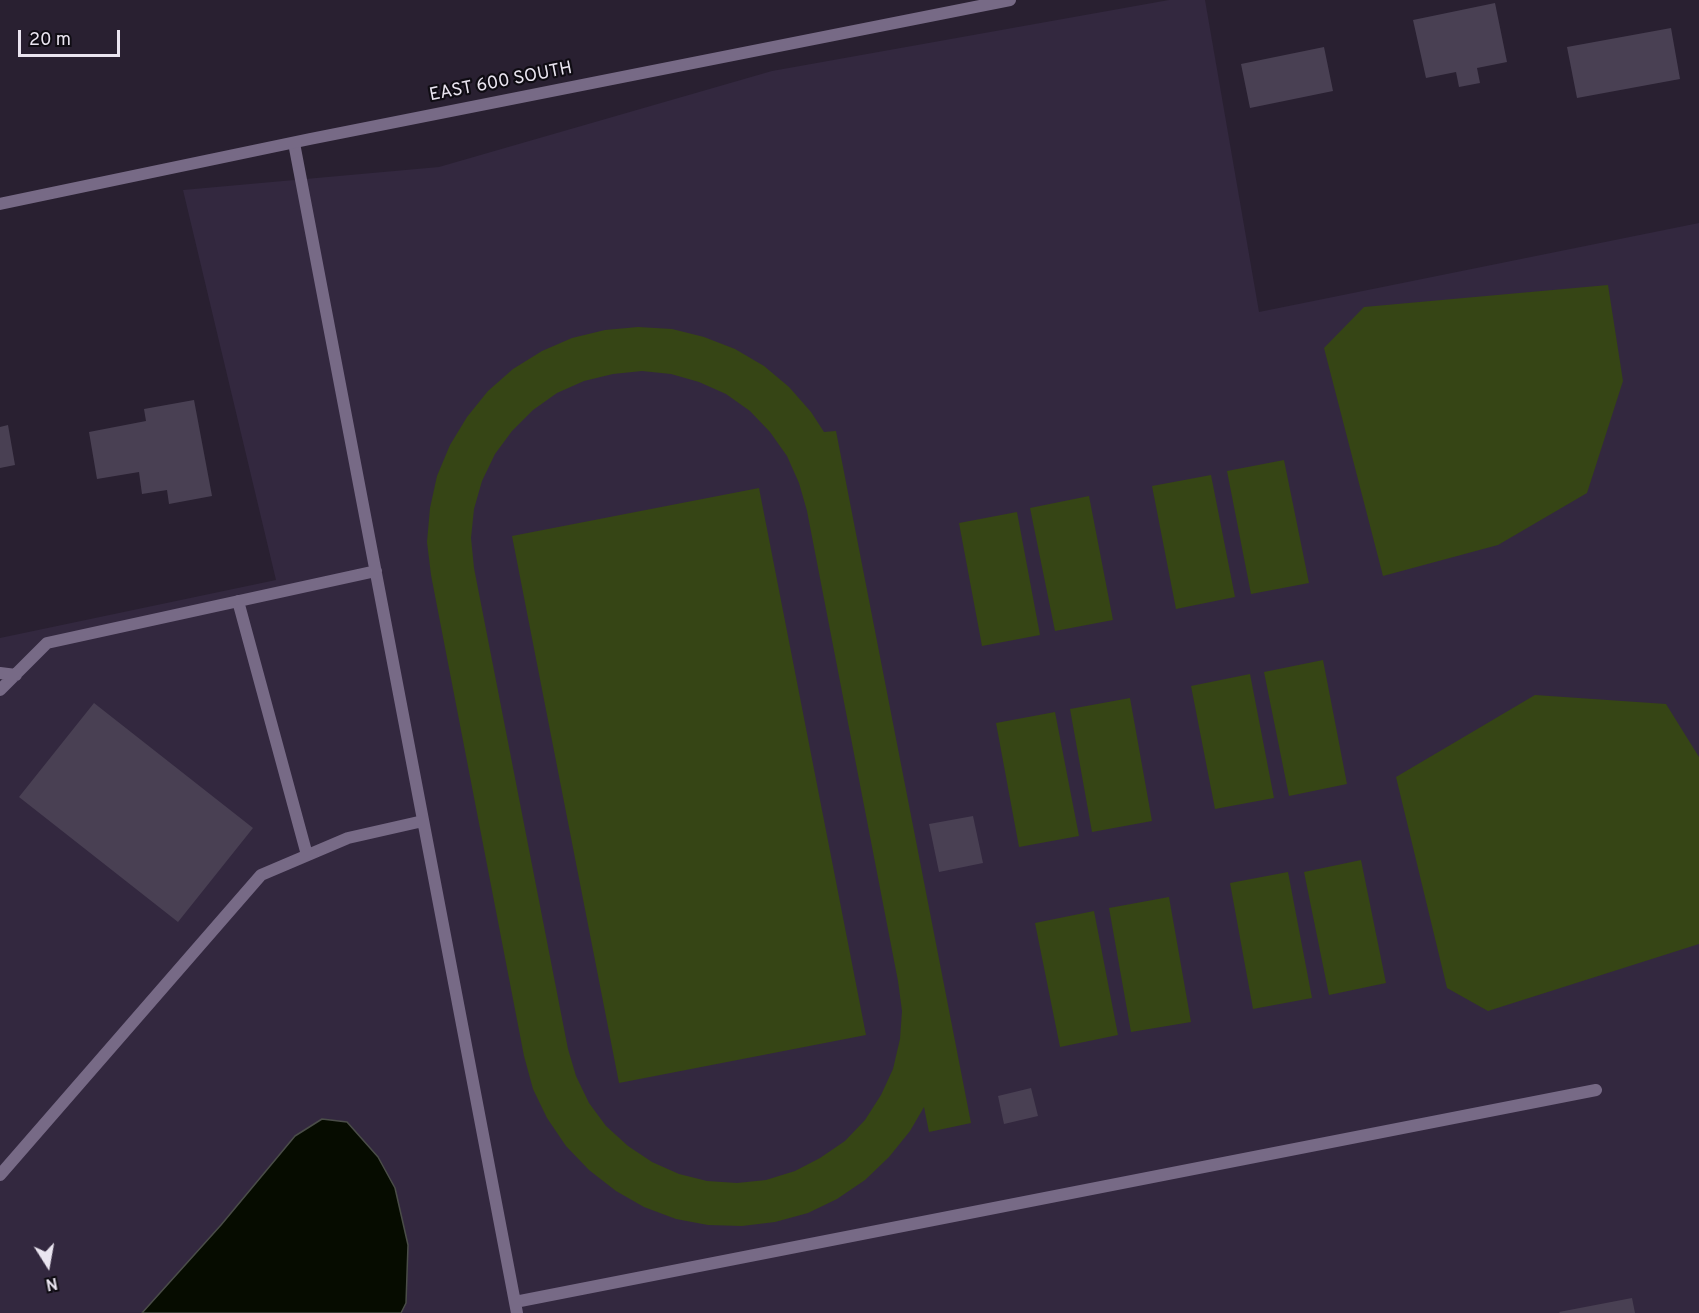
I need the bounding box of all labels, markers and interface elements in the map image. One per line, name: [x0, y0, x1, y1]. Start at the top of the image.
scale bar: [21, 18, 123, 56]
text: 20 m: [29, 29, 71, 52]
street label: EAST 600 SOUTH: [428, 59, 574, 107]
north arrow: [18, 1235, 78, 1295]
text: N: [44, 1272, 59, 1294]

